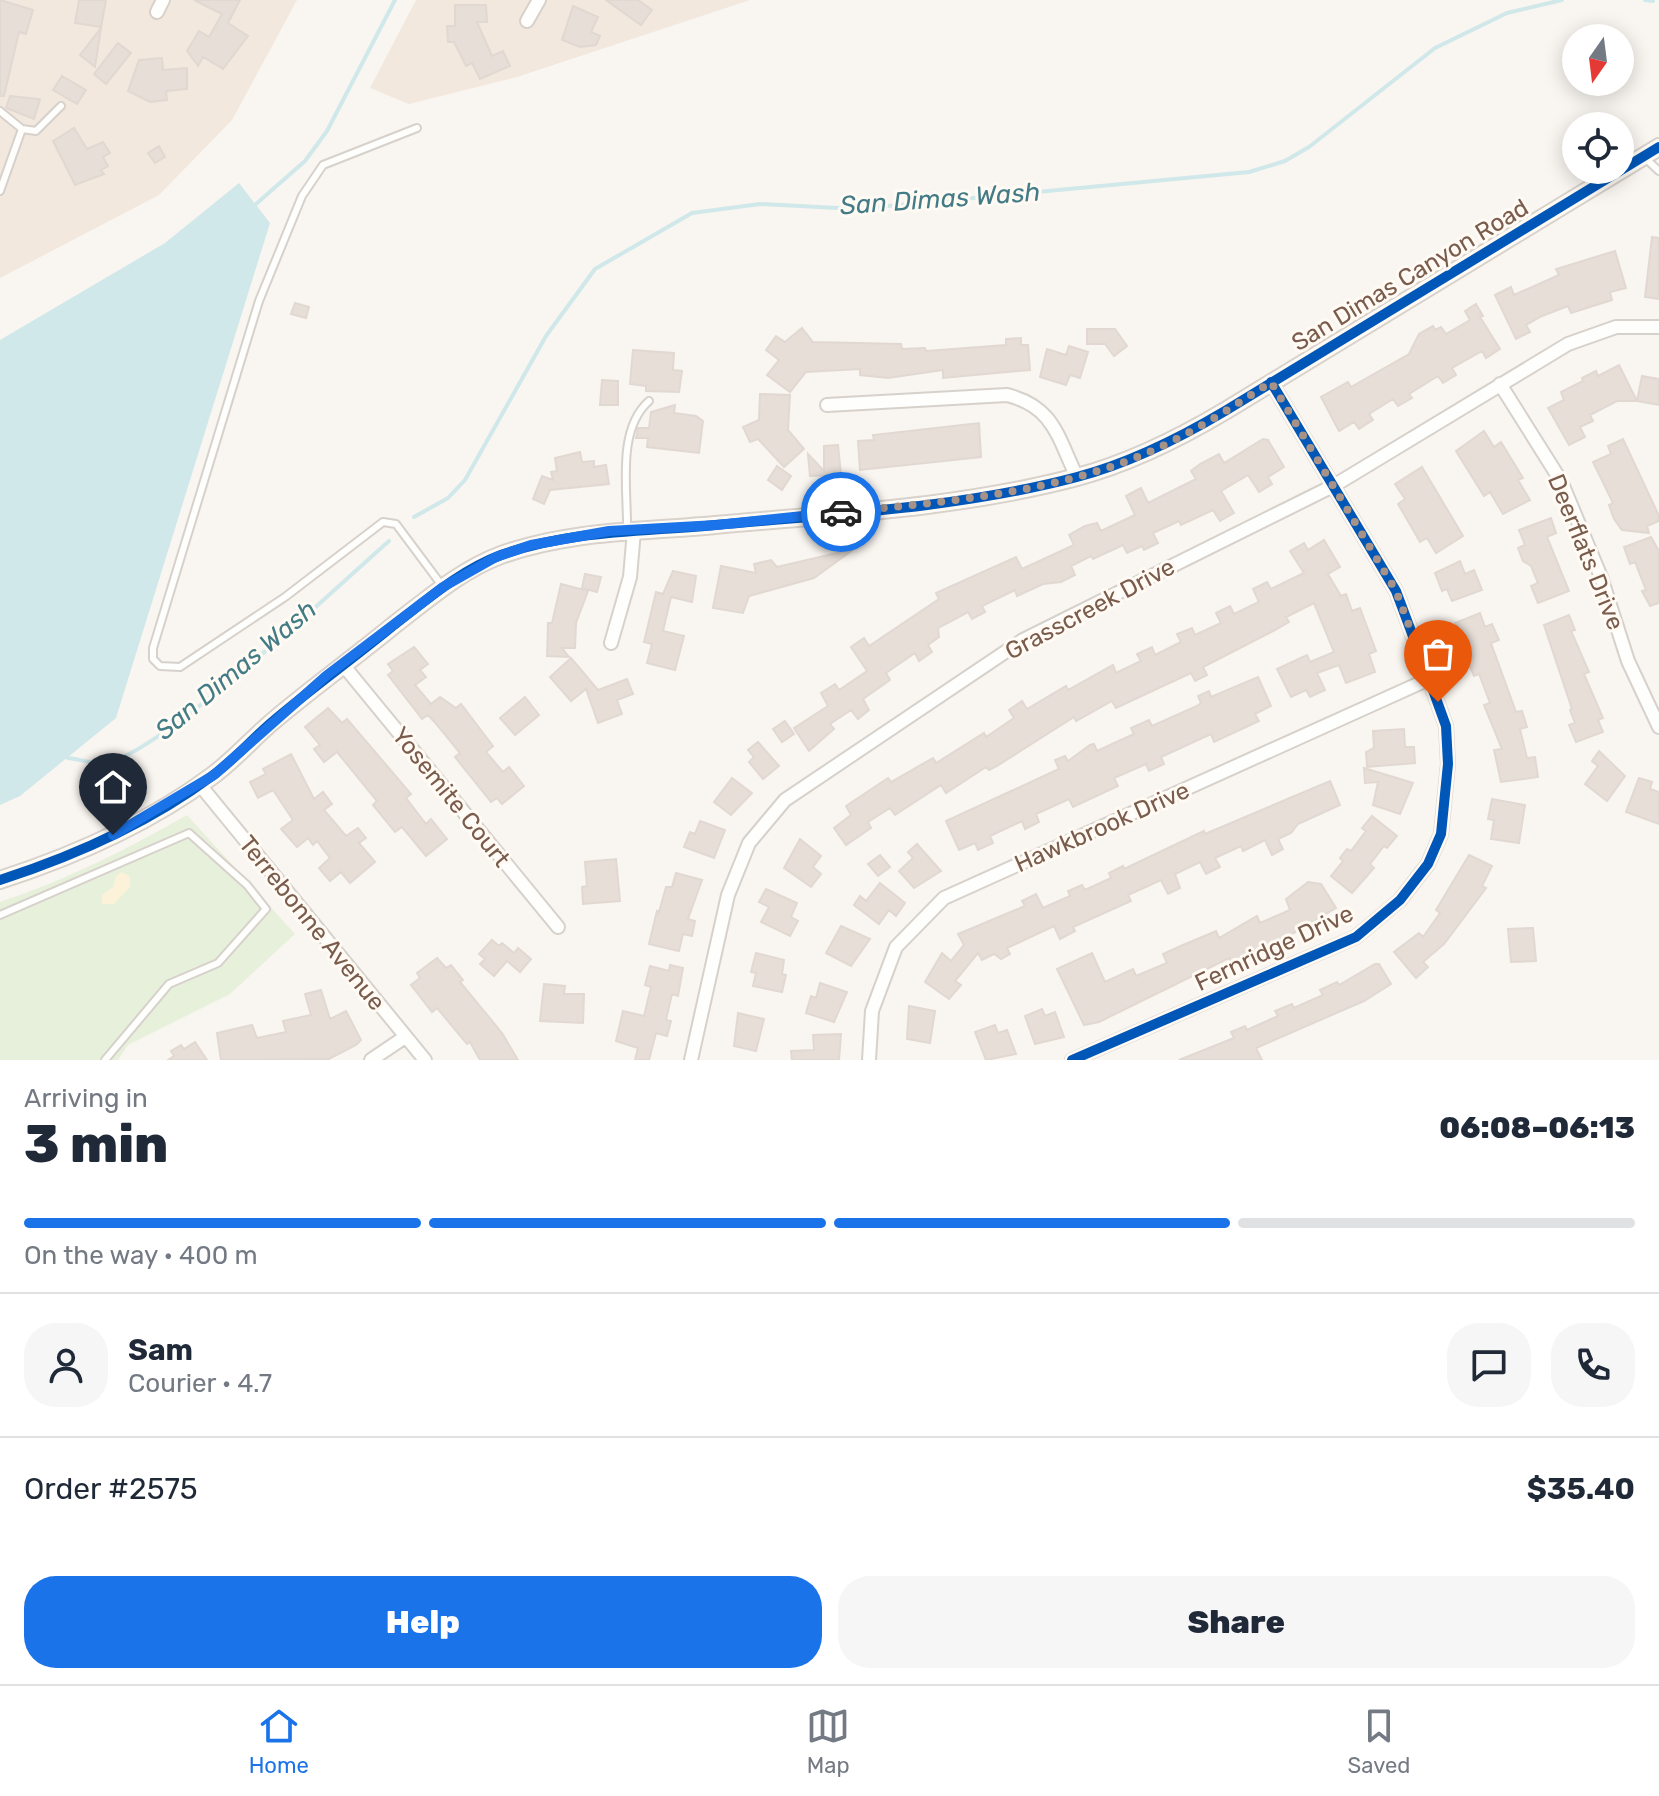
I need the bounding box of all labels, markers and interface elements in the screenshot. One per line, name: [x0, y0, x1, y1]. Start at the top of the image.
north arrow: [1562, 24, 1634, 96]
map controls: [1562, 24, 1634, 184]
button: locate: [1562, 112, 1634, 184]
water label: San Dimas Wash: [839, 177, 1041, 221]
street label: San Dimas Canyon Road: [1287, 193, 1533, 357]
street label: Deerflats Drive: [1542, 470, 1630, 634]
courier: [801, 472, 881, 552]
icon: car: [819, 490, 863, 534]
street label: Grasscreek Drive: [1001, 553, 1179, 665]
water label: San Dimas Wash: [149, 594, 323, 746]
pin: [1404, 620, 1472, 702]
icon: bag: [1416, 632, 1460, 676]
street label: Yosemite Court: [386, 722, 516, 872]
pin: [79, 753, 147, 835]
icon: home: [91, 765, 135, 809]
street label: Hawkbrook Drive: [1010, 776, 1194, 878]
street label: Terrebonne Avenue: [233, 830, 391, 1016]
street label: Fernridge Drive: [1190, 899, 1358, 997]
text: Arriving in: [24, 1083, 148, 1114]
text: 06:08–06:13: [1439, 1110, 1635, 1146]
text: 3 min: [24, 1113, 168, 1175]
text: On the way · 400 m: [24, 1240, 258, 1271]
button: person: [24, 1323, 108, 1407]
button: chat: [1447, 1323, 1531, 1407]
button: phone: [1551, 1323, 1635, 1407]
text: Sam: [128, 1332, 193, 1368]
text: Courier · 4.7: [128, 1368, 272, 1399]
text: Order #2575: [24, 1471, 198, 1507]
text: $35.40: [1527, 1471, 1635, 1507]
button: Help: [24, 1576, 822, 1668]
button: Share: [838, 1576, 1635, 1668]
tab: Home: [249, 1704, 309, 1779]
tab: Map: [806, 1704, 850, 1779]
tab: Saved: [1348, 1704, 1410, 1779]

